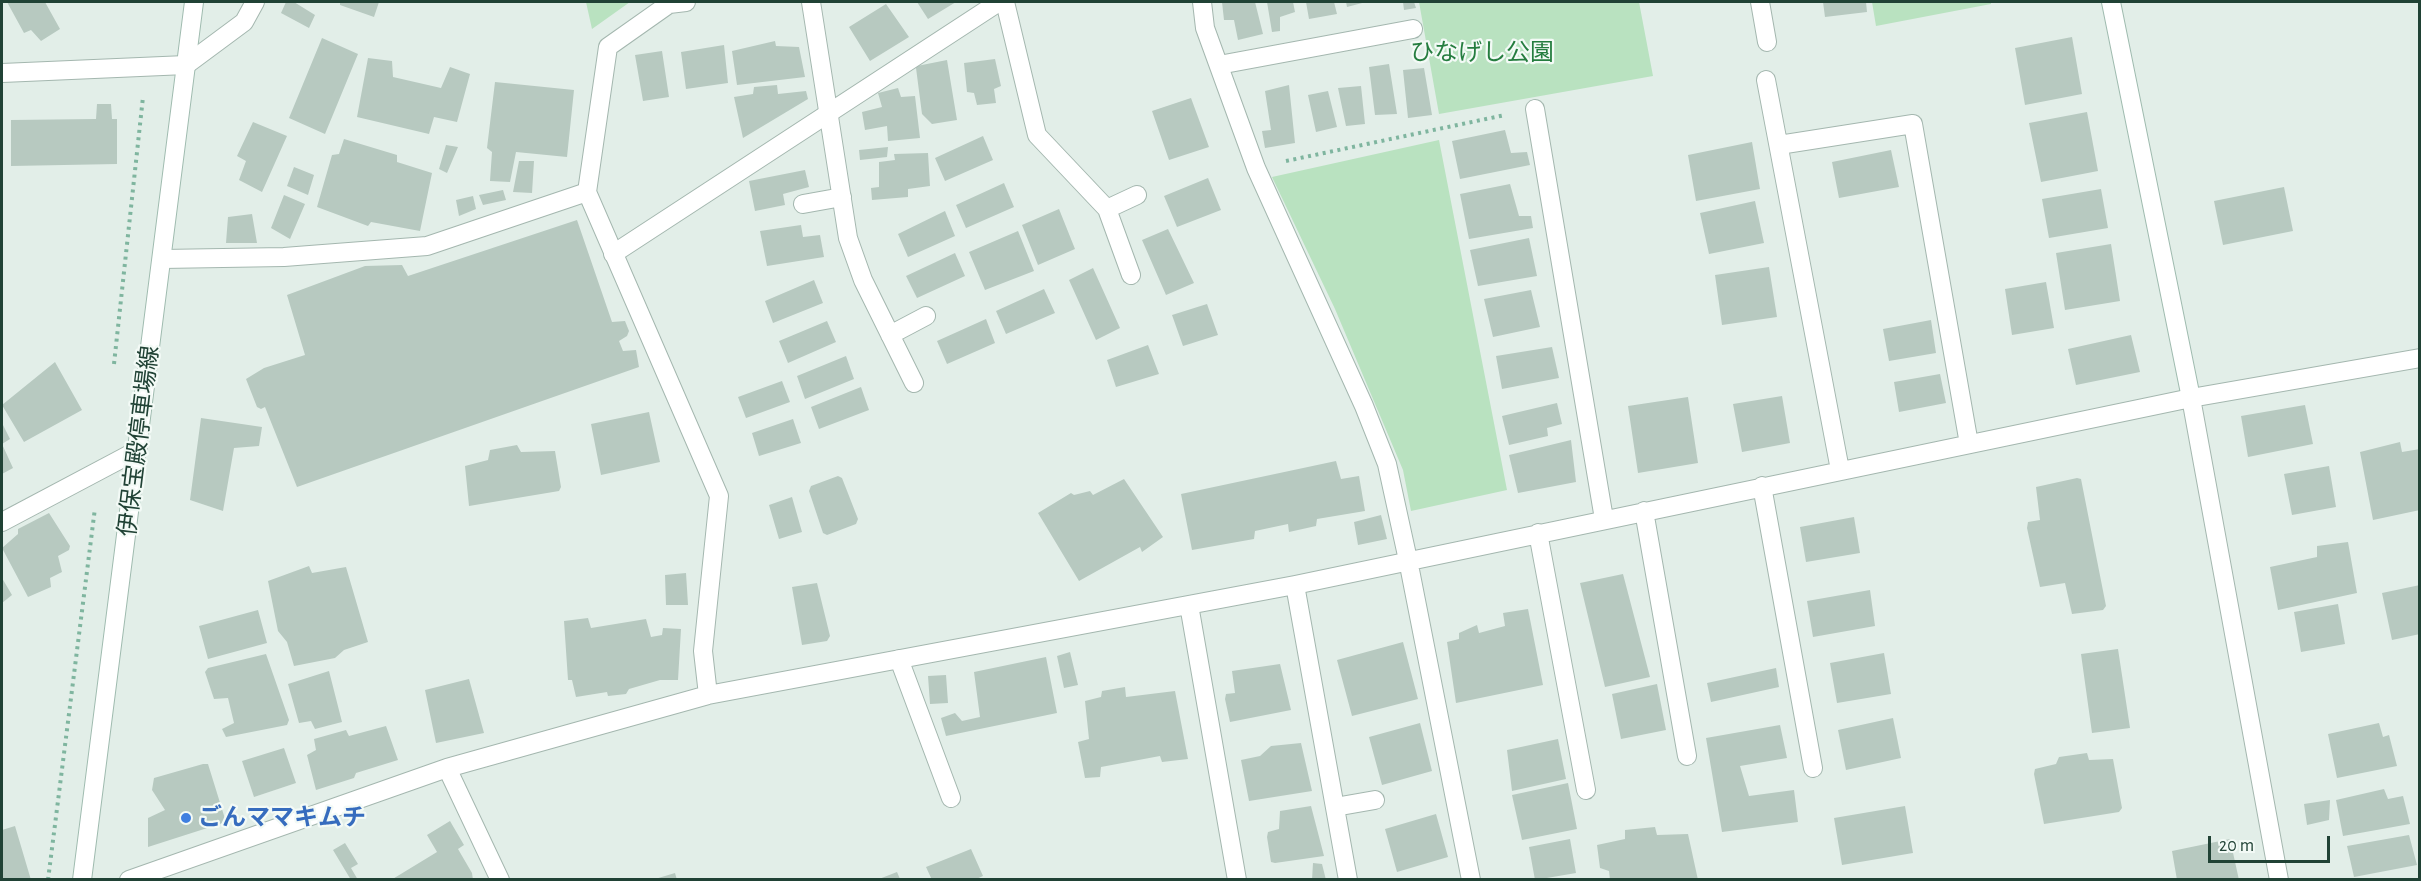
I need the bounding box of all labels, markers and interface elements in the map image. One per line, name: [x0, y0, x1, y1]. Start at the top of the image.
park label: ひなげし公園: [1410, 39, 1554, 67]
street label: 伊保宝殿停車場線: [113, 344, 165, 538]
place label: ごんママキムチ: [198, 804, 366, 832]
marker: ごんママキムチ: [179, 811, 193, 825]
scale bar: [2211, 824, 2332, 862]
text: 20 m: [2219, 837, 2254, 855]

